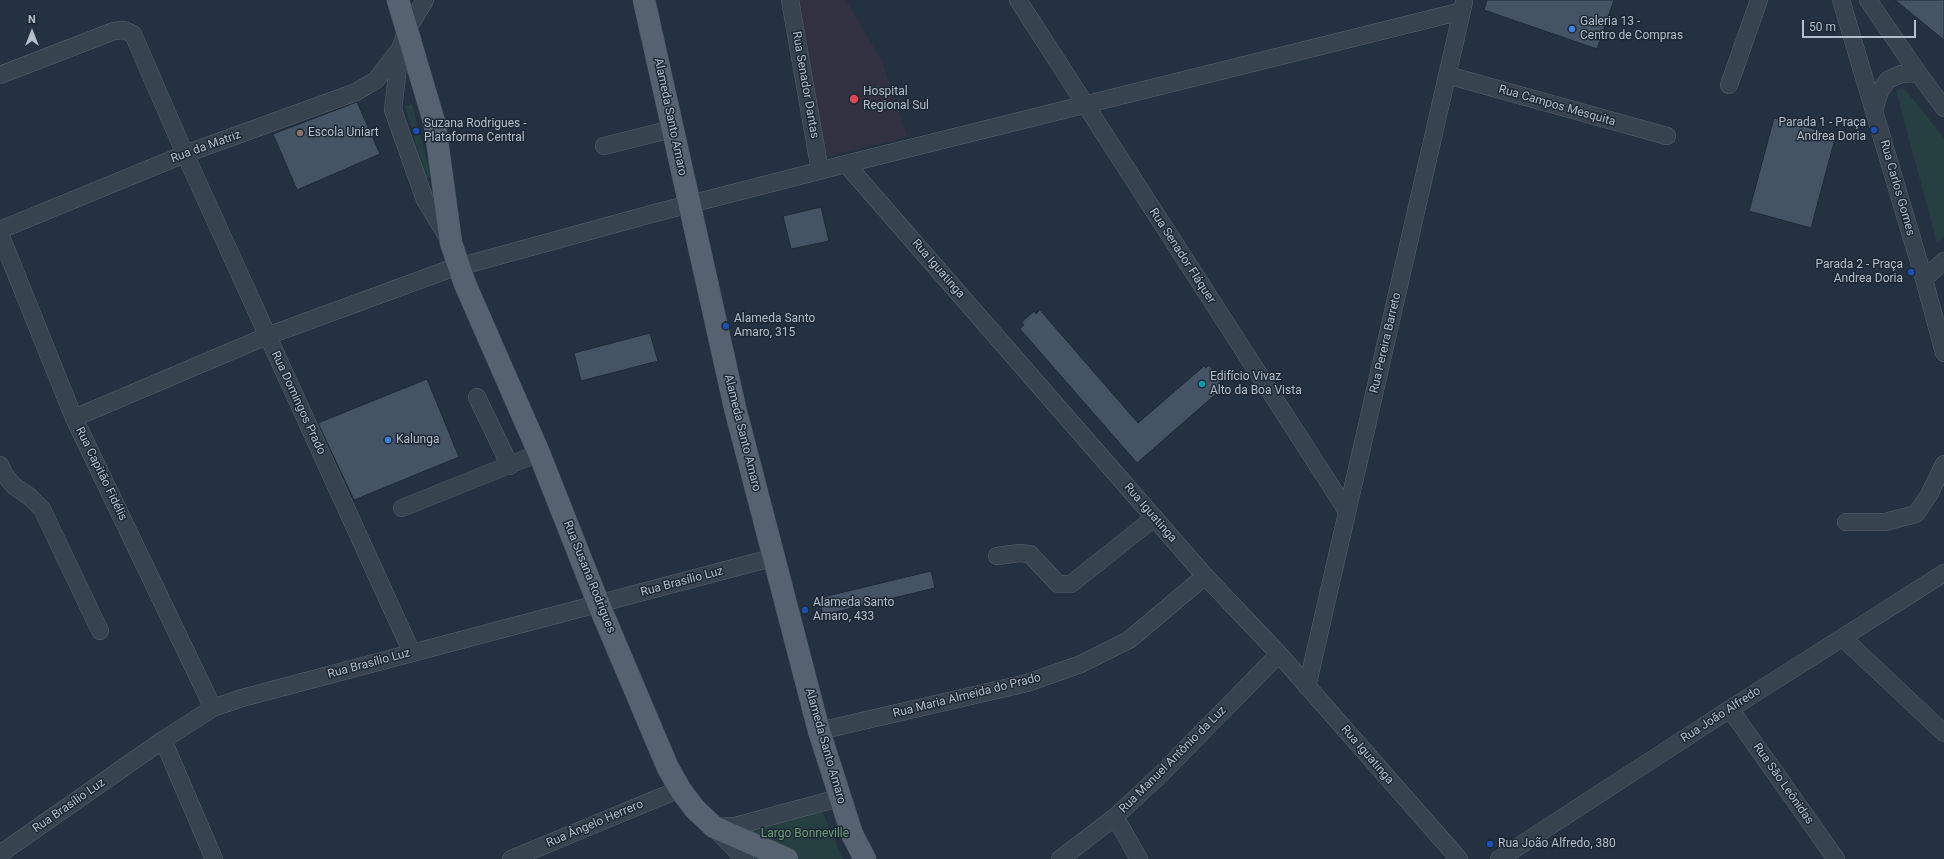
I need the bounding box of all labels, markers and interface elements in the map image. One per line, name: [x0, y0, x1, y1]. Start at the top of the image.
north arrow: [12, 12, 52, 52]
scale bar: [1804, 12, 1918, 38]
text: N: [28, 13, 36, 26]
place label: Galeria 13 - Centro de Compras: [1580, 15, 1683, 43]
text: 50 m: [1809, 20, 1836, 34]
marker: Galeria 13 - Centro de Compras: [1567, 24, 1577, 34]
street label: Rua Senador Dantas: [788, 30, 822, 140]
street label: Alameda Santo Amaro: [650, 57, 690, 177]
street label: Rua Campos Mesquita: [1497, 82, 1617, 130]
place label: Hospital Regional Sul: [863, 85, 929, 113]
marker: Hospital Regional Sul: [848, 93, 860, 105]
place label: Parada 1 - Praça Andrea Doria: [1779, 116, 1866, 144]
place label: Suzana Rodrigues - Plataforma Central: [424, 117, 527, 145]
marker: Parada 1 - Praça Andrea Doria: [1869, 125, 1879, 135]
place label: Escola Uniart: [308, 126, 379, 140]
marker: Suzana Rodrigues - Plataforma Central: [411, 126, 421, 136]
street label: Rua da Matriz: [169, 128, 243, 166]
marker: Escola Uniart: [295, 128, 305, 138]
street label: Rua Carlos Gomes: [1876, 138, 1918, 238]
street label: Rua Senador Fláquer: [1146, 206, 1218, 306]
street label: Rua Iguatinga: [908, 237, 968, 301]
place label: Parada 2 - Praça Andrea Doria: [1816, 258, 1903, 286]
marker: Parada 2 - Praça Andrea Doria: [1906, 267, 1916, 277]
street label: Rua Pereira Barreto: [1367, 291, 1405, 395]
place label: Alameda Santo Amaro, 315: [734, 312, 815, 340]
marker: Alameda Santo Amaro, 315: [721, 321, 731, 331]
street label: Rua Domingos Prado: [268, 349, 328, 457]
place label: Edifício Vivaz Alto da Boa Vista: [1210, 370, 1302, 398]
street label: Alameda Santo Amaro: [720, 373, 764, 493]
marker: Edifício Vivaz Alto da Boa Vista: [1197, 379, 1207, 389]
street label: Rua Capitão Fidélis: [72, 425, 130, 523]
place label: Kalunga: [396, 433, 439, 447]
marker: Kalunga: [383, 435, 393, 445]
street label: Rua Iguatinga: [1120, 481, 1180, 545]
street label: Rua Susana Rodrigues: [560, 519, 618, 635]
street label: Rua Brasílio Luz: [639, 564, 725, 600]
place label: Alameda Santo Amaro, 433: [813, 596, 894, 624]
marker: Alameda Santo Amaro, 433: [800, 605, 810, 615]
street label: Rua Brasílio Luz: [326, 646, 412, 682]
street label: Rua Maria Almeida do Prado: [892, 671, 1042, 721]
street label: Rua João Alfredo: [1678, 684, 1764, 746]
street label: Alameda Santo Amaro: [802, 686, 848, 806]
street label: Rua Manuel Antônio da Luz: [1116, 703, 1230, 817]
street label: Rua Iguatinga: [1337, 723, 1397, 787]
street label: Rua São Leônidas: [1750, 741, 1816, 827]
street label: Rua Brasílio Luz: [30, 776, 108, 836]
street label: Rua Ângelo Herrero: [544, 797, 646, 851]
park label: Largo Bonneville: [761, 827, 849, 841]
place label: Rua João Alfredo, 380: [1498, 837, 1616, 851]
marker: Rua João Alfredo, 380: [1485, 839, 1495, 849]

